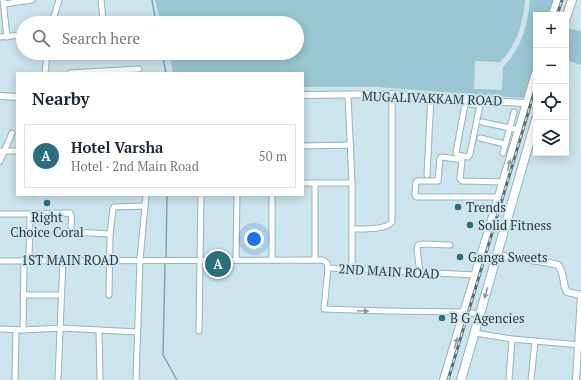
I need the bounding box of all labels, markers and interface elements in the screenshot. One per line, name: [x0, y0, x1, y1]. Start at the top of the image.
map controls: [533, 12, 569, 156]
button: +: [533, 12, 569, 48]
search box: [16, 16, 304, 60]
icon: search: [30, 27, 52, 49]
text: Search here: [62, 28, 140, 48]
button: −: [533, 48, 569, 84]
button: locate: [533, 84, 569, 120]
text: Nearby: [32, 87, 90, 110]
street label: MUGALIVAKKAM ROAD: [361, 87, 503, 109]
button: layers: [533, 120, 569, 156]
text: Hotel Varsha: [71, 137, 163, 157]
text: A: [41, 147, 51, 165]
text: 50 m: [259, 147, 287, 165]
text: Hotel · 2nd Main Road: [71, 157, 199, 175]
one-way arrow: [506, 158, 512, 170]
marker: Right Choice Coral: [42, 198, 52, 208]
place label: Trends: [466, 198, 506, 216]
marker: Trends: [453, 202, 463, 212]
place label: Right Choice Coral: [10, 208, 84, 241]
place label: Solid Fitness: [478, 216, 552, 234]
marker: Solid Fitness: [465, 220, 475, 230]
your location: [244, 229, 264, 249]
place label: Ganga Sweets: [468, 248, 548, 266]
pin: A: [205, 249, 231, 279]
street label: 1ST MAIN ROAD: [21, 251, 119, 269]
marker: Ganga Sweets: [455, 252, 465, 262]
street label: 2ND MAIN ROAD: [338, 259, 440, 283]
one-way arrow: [483, 287, 489, 299]
one-way arrow: [357, 307, 369, 314]
place label: B G Agencies: [450, 309, 525, 327]
marker: B G Agencies: [437, 313, 447, 323]
one-way arrow: [453, 336, 459, 348]

